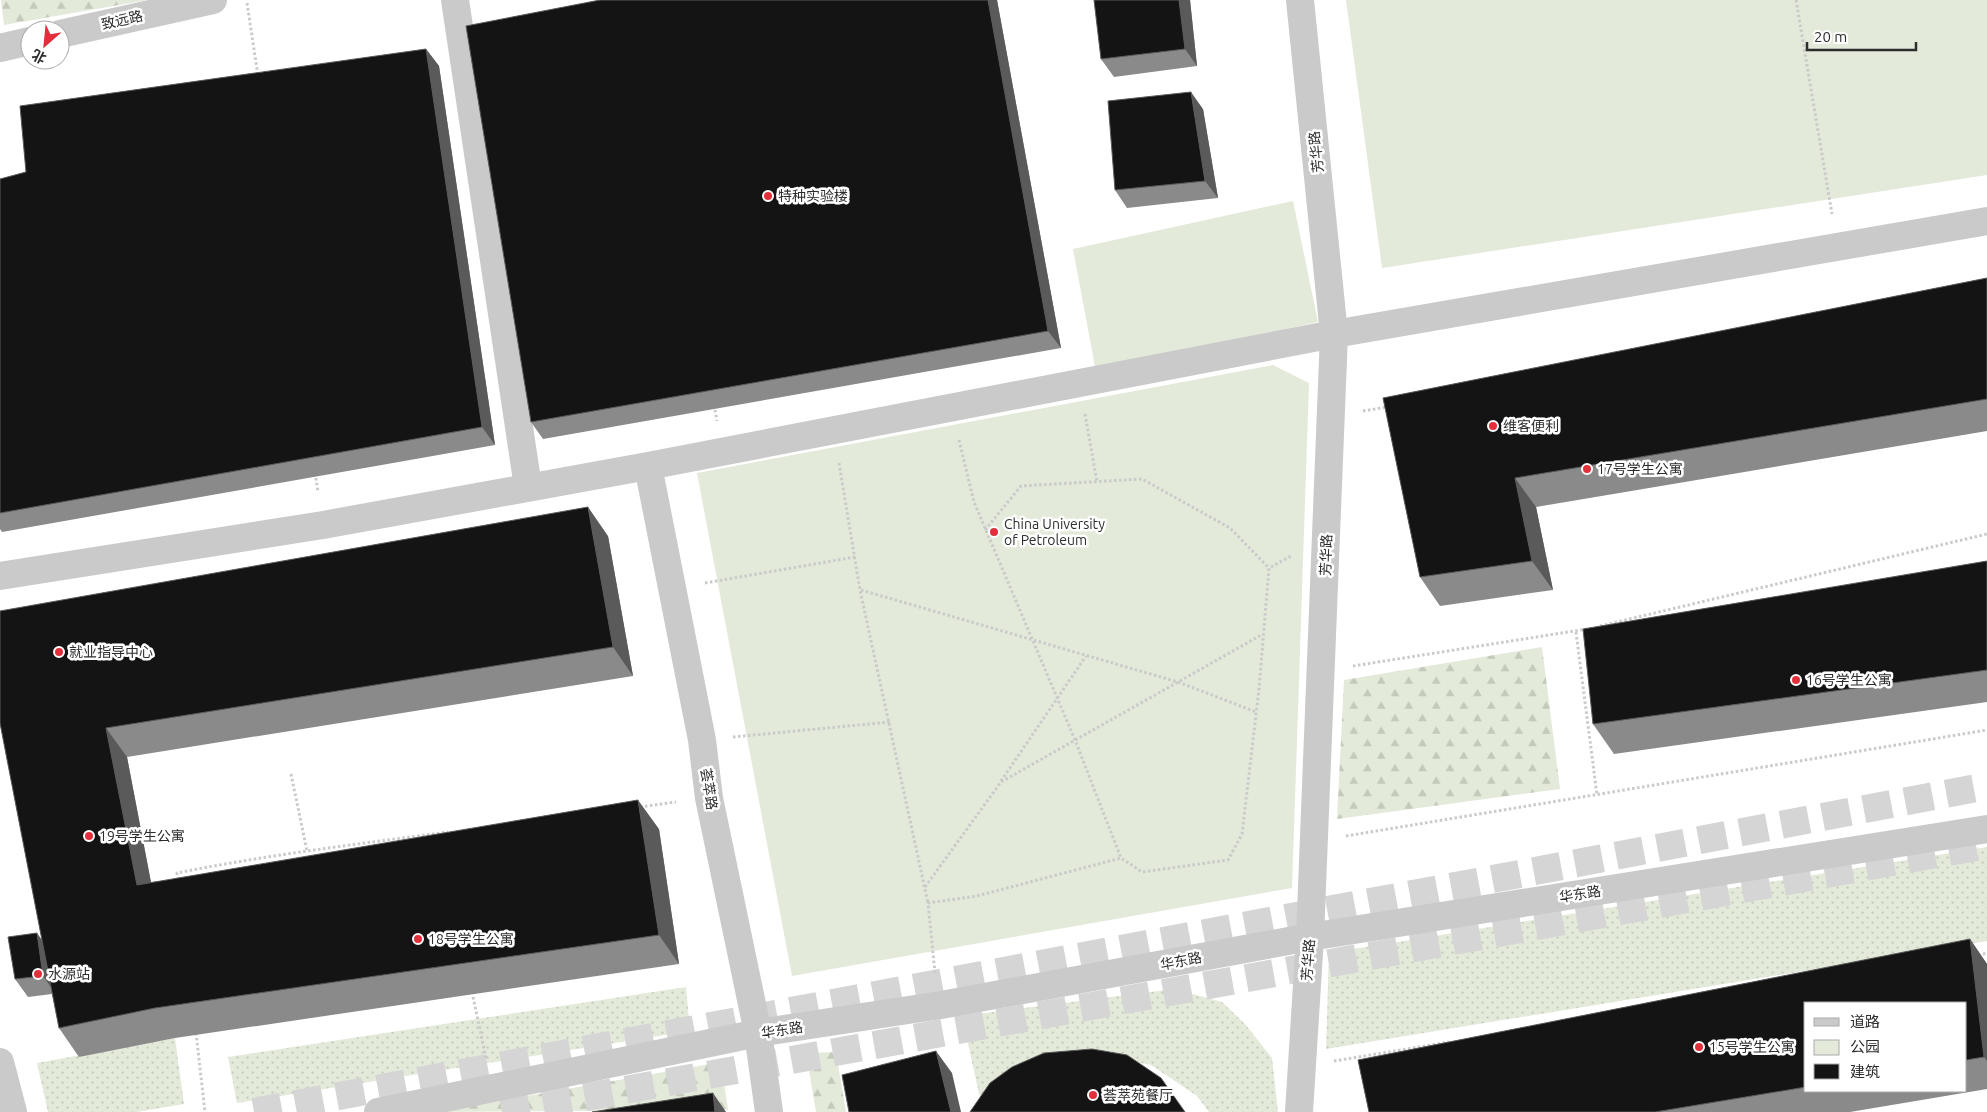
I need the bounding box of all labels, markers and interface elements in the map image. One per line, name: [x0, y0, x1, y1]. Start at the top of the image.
street label: 致远路: [100, 7, 144, 33]
north arrow: [20, 20, 70, 70]
scale bar: [1807, 20, 1916, 52]
text: 20 m: [1814, 28, 1847, 45]
text: 北: [29, 46, 49, 67]
street label: 芳华路: [1306, 130, 1326, 174]
place label: 特种实验楼: [778, 188, 848, 204]
marker: 特种实验楼: [762, 190, 774, 202]
place label: 维客便利: [1503, 418, 1559, 434]
marker: 维客便利: [1487, 420, 1499, 432]
place label: 17号学生公寓: [1597, 461, 1683, 477]
marker: 17号学生公寓: [1581, 463, 1593, 475]
place label: China University of Petroleum: [1004, 516, 1105, 548]
marker: China University of Petroleum: [988, 526, 1000, 538]
street label: 芳华路: [1317, 534, 1335, 576]
place label: 就业指导中心: [69, 644, 153, 660]
marker: 就业指导中心: [53, 646, 65, 658]
place label: 16号学生公寓: [1806, 672, 1892, 688]
marker: 16号学生公寓: [1790, 674, 1802, 686]
street label: 荟萃路: [698, 767, 720, 811]
place label: 19号学生公寓: [99, 828, 185, 844]
marker: 19号学生公寓: [83, 830, 95, 842]
street label: 华东路: [1558, 883, 1602, 905]
place label: 18号学生公寓: [428, 931, 514, 947]
marker: 18号学生公寓: [412, 933, 424, 945]
street label: 芳华路: [1299, 938, 1317, 982]
street label: 华东路: [1159, 949, 1203, 973]
place label: 水源站: [48, 966, 90, 982]
marker: 水源站: [32, 968, 44, 980]
legend: [1804, 1002, 1967, 1092]
text: 道路: [1850, 1013, 1880, 1030]
street label: 华东路: [760, 1019, 804, 1041]
text: 公园: [1850, 1038, 1880, 1055]
place label: 15号学生公寓: [1709, 1039, 1795, 1055]
marker: 15号学生公寓: [1693, 1041, 1705, 1053]
text: 建筑: [1850, 1063, 1880, 1080]
place label: 荟萃苑餐厅: [1103, 1087, 1173, 1103]
marker: 荟萃苑餐厅: [1087, 1089, 1099, 1101]

